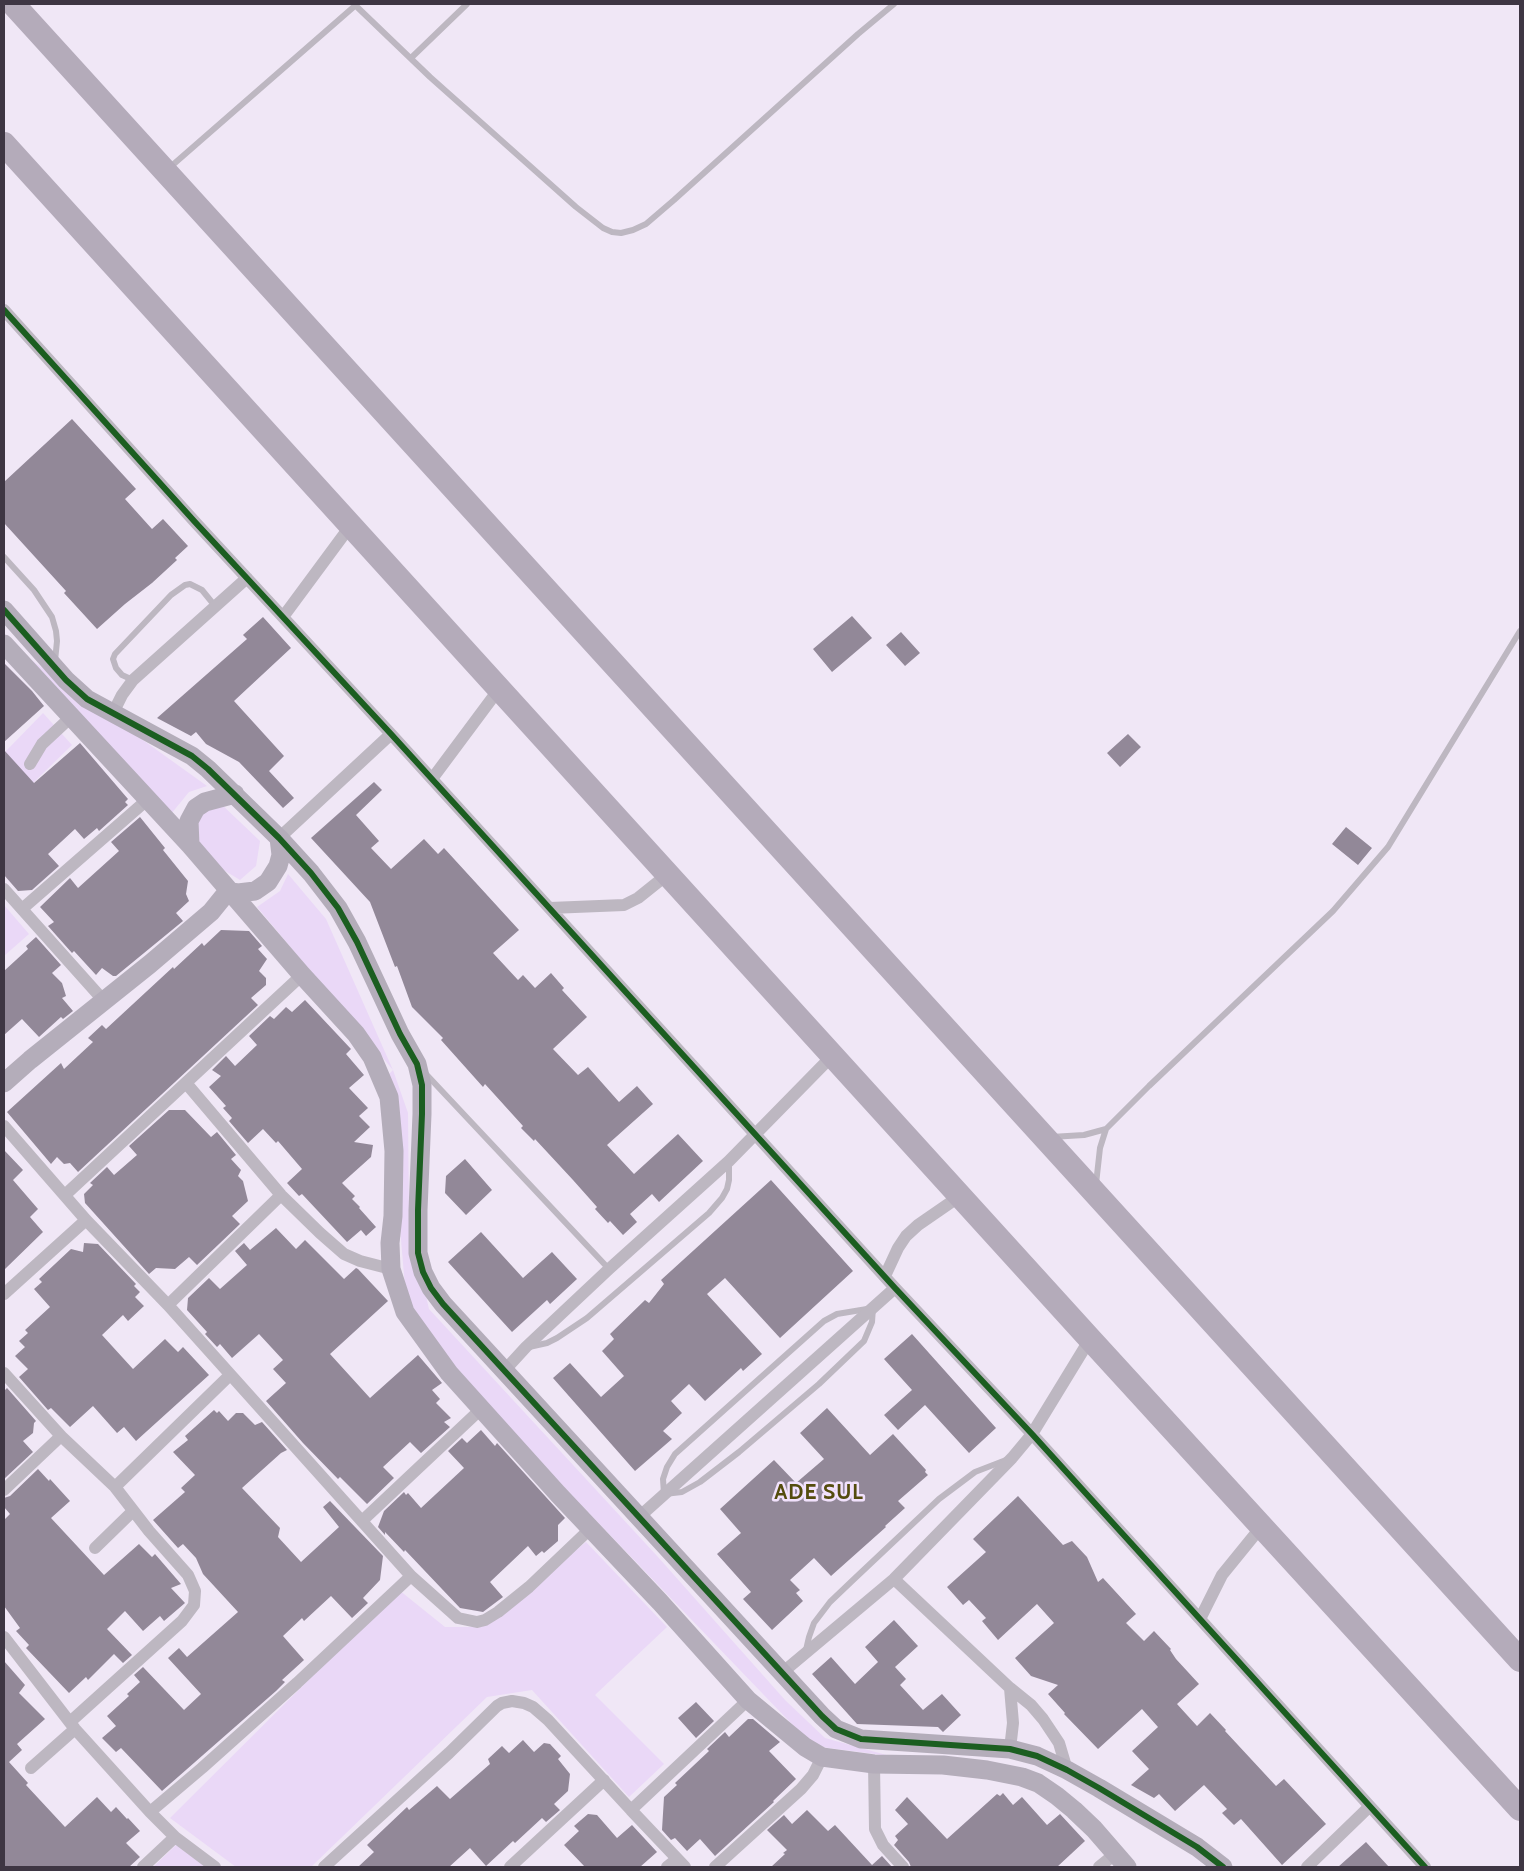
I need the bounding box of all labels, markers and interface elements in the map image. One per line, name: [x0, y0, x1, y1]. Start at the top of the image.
district label: ADE SUL: [773, 1480, 865, 1506]

